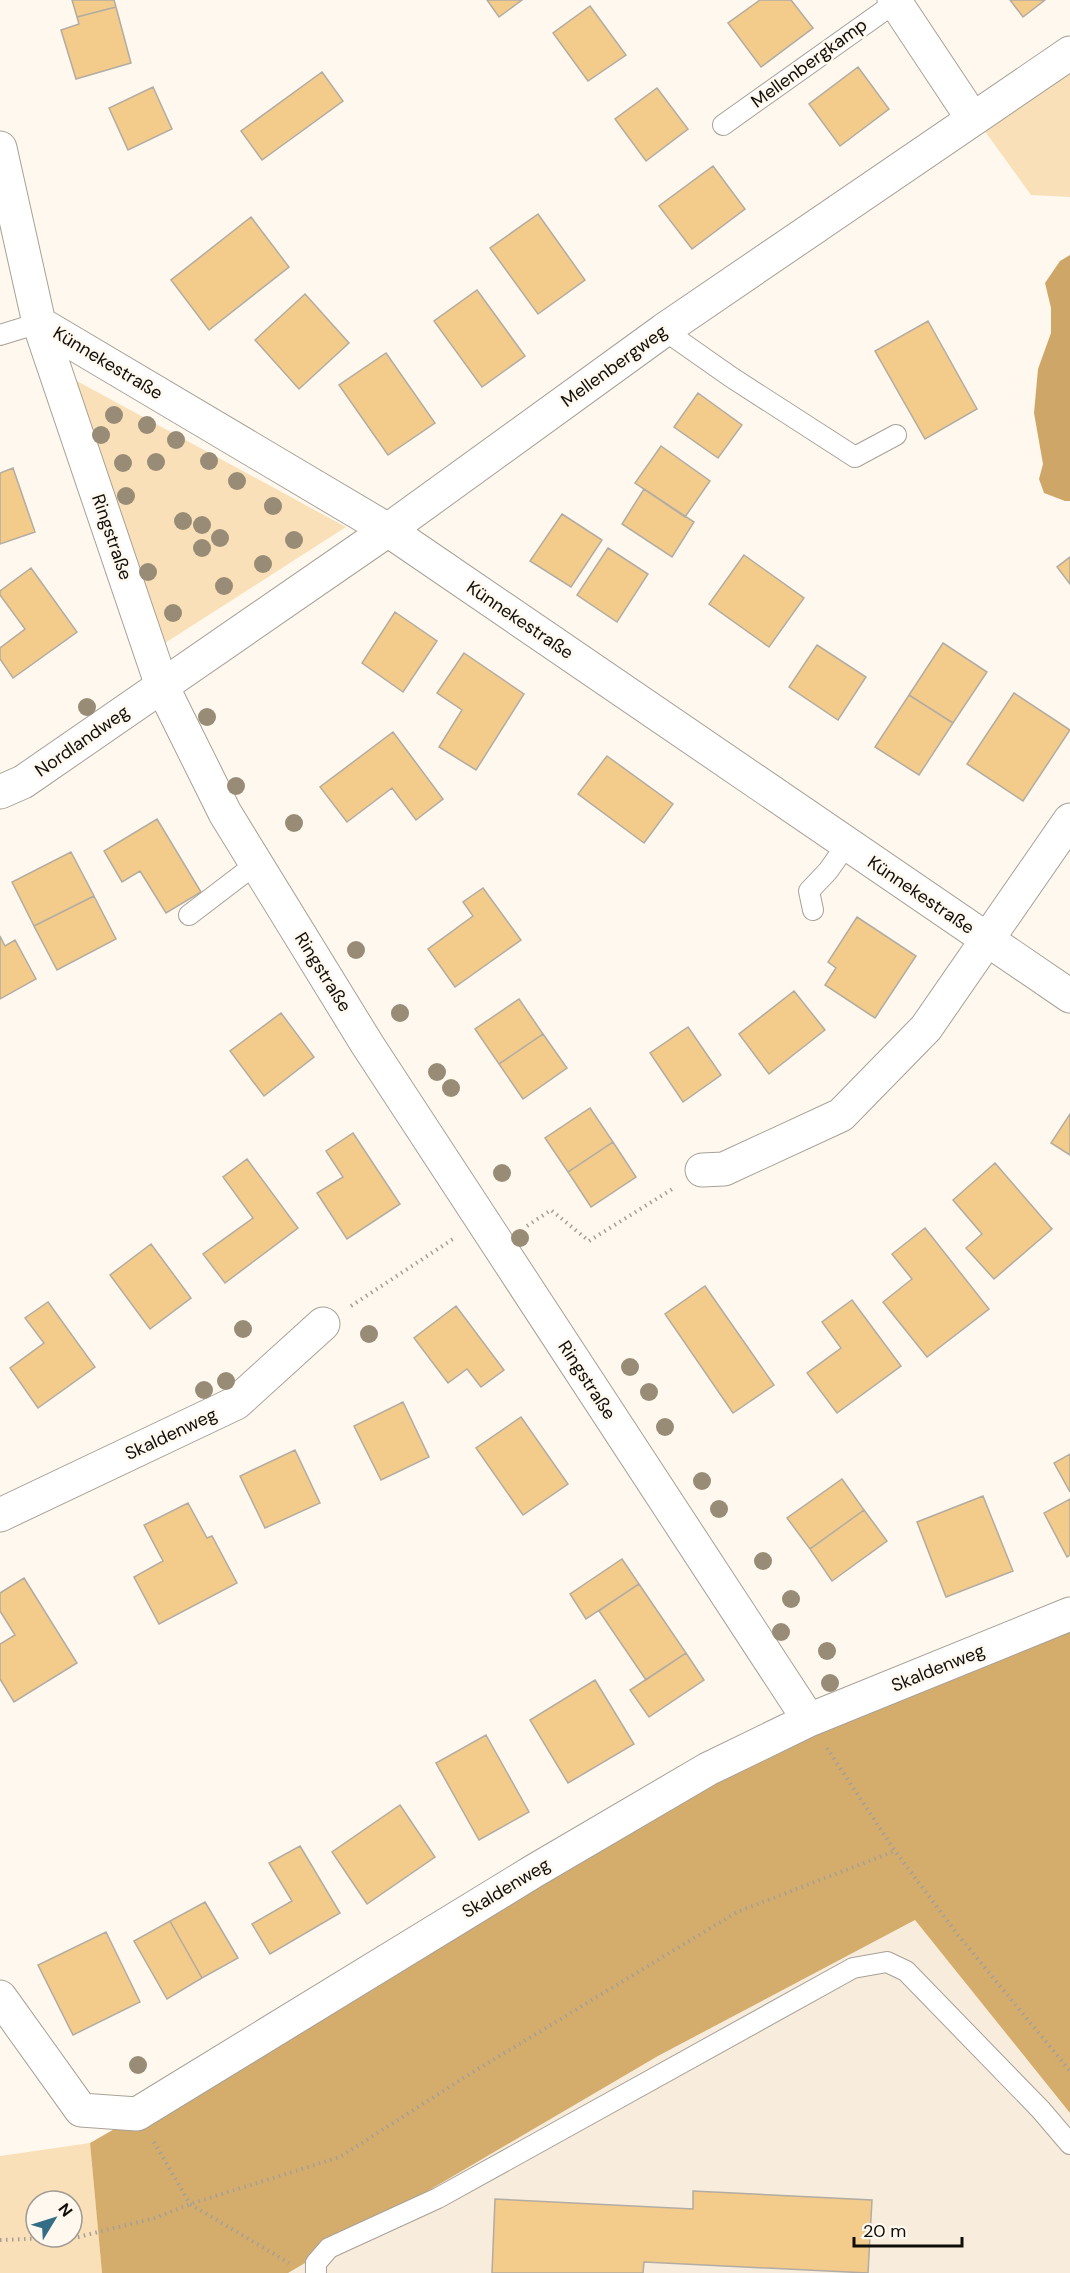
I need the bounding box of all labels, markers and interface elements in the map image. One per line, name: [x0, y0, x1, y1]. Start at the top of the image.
street label: Mellenbergkamp: [746, 13, 872, 113]
street label: Mellenbergweg: [556, 319, 672, 413]
street label: Künnekestraße: [49, 321, 167, 405]
street label: Ringstraße: [86, 491, 138, 583]
street label: Künnekestraße: [462, 575, 578, 665]
street label: Nordlandweg: [30, 700, 134, 782]
street label: Künnekestraße: [863, 850, 979, 940]
street label: Ringstraße: [289, 928, 357, 1016]
street label: Ringstraße: [553, 1336, 621, 1424]
street label: Skaldenweg: [121, 1402, 221, 1466]
street label: Skaldenweg: [888, 1638, 988, 1698]
street label: Skaldenweg: [458, 1852, 554, 1924]
north arrow: [24, 2189, 84, 2249]
text: N: [54, 2199, 77, 2221]
scale bar: [854, 2210, 962, 2248]
text: 20 m: [863, 2219, 906, 2243]

